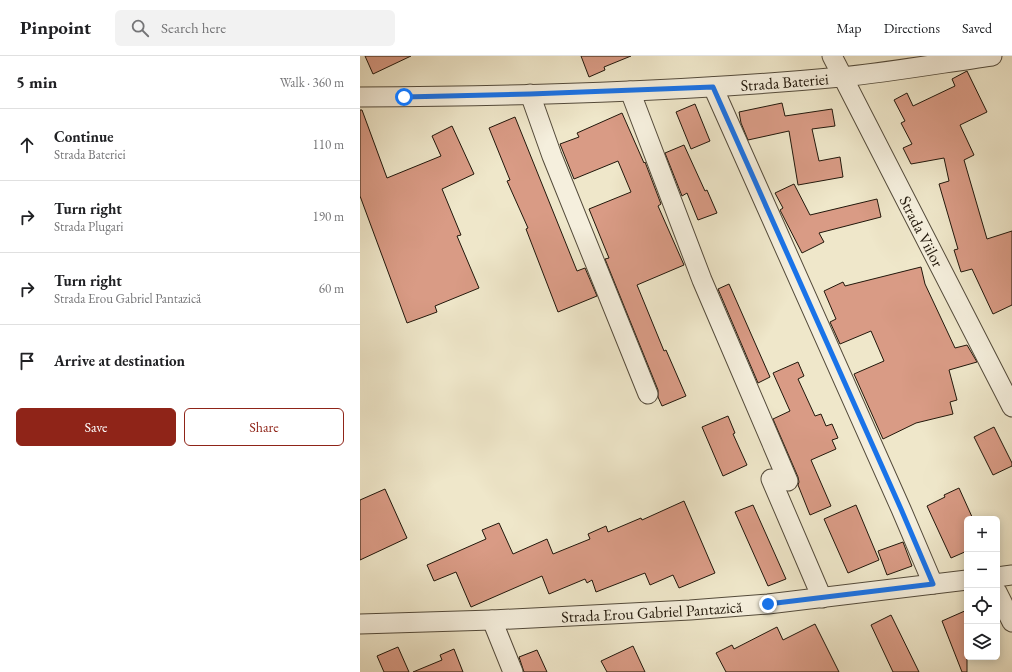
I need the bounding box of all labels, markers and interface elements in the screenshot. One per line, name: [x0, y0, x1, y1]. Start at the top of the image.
search box: [115, 10, 395, 46]
text: Pinpoint: [20, 15, 91, 40]
icon: search: [129, 17, 151, 39]
text: Search here: [161, 18, 226, 37]
text: Map: [836, 19, 862, 37]
text: Directions: [884, 19, 940, 37]
text: Saved: [962, 19, 992, 37]
street label: Strada Bateriei: [740, 68, 830, 96]
text: 5 min: [16, 71, 57, 93]
text: Walk · 360 m: [280, 74, 344, 91]
route start: [395, 88, 413, 106]
text: Continue: [54, 127, 114, 146]
icon: ahead: [16, 134, 38, 156]
text: 110 m: [313, 136, 344, 153]
text: Strada Bateriei: [54, 146, 126, 163]
street label: Strada Viilor: [895, 192, 949, 271]
text: Turn right: [54, 199, 122, 218]
icon: right: [16, 206, 38, 228]
text: 190 m: [313, 208, 344, 225]
text: Strada Plugari: [54, 218, 124, 235]
text: Turn right: [54, 271, 122, 290]
icon: right: [16, 278, 38, 300]
text: 60 m: [319, 280, 344, 297]
text: Strada Erou Gabriel Pantazică: [54, 290, 201, 307]
icon: arrive: [16, 350, 38, 372]
text: Arrive at destination: [54, 351, 185, 370]
button: Save: [16, 408, 176, 446]
button: Share: [184, 408, 344, 446]
map controls: [964, 516, 1000, 660]
button: +: [964, 516, 1000, 552]
button: −: [964, 552, 1000, 588]
button: locate: [964, 588, 1000, 624]
street label: Strada Erou Gabriel Pantazică: [561, 595, 744, 627]
route end: [759, 595, 777, 613]
button: layers: [964, 624, 1000, 660]

